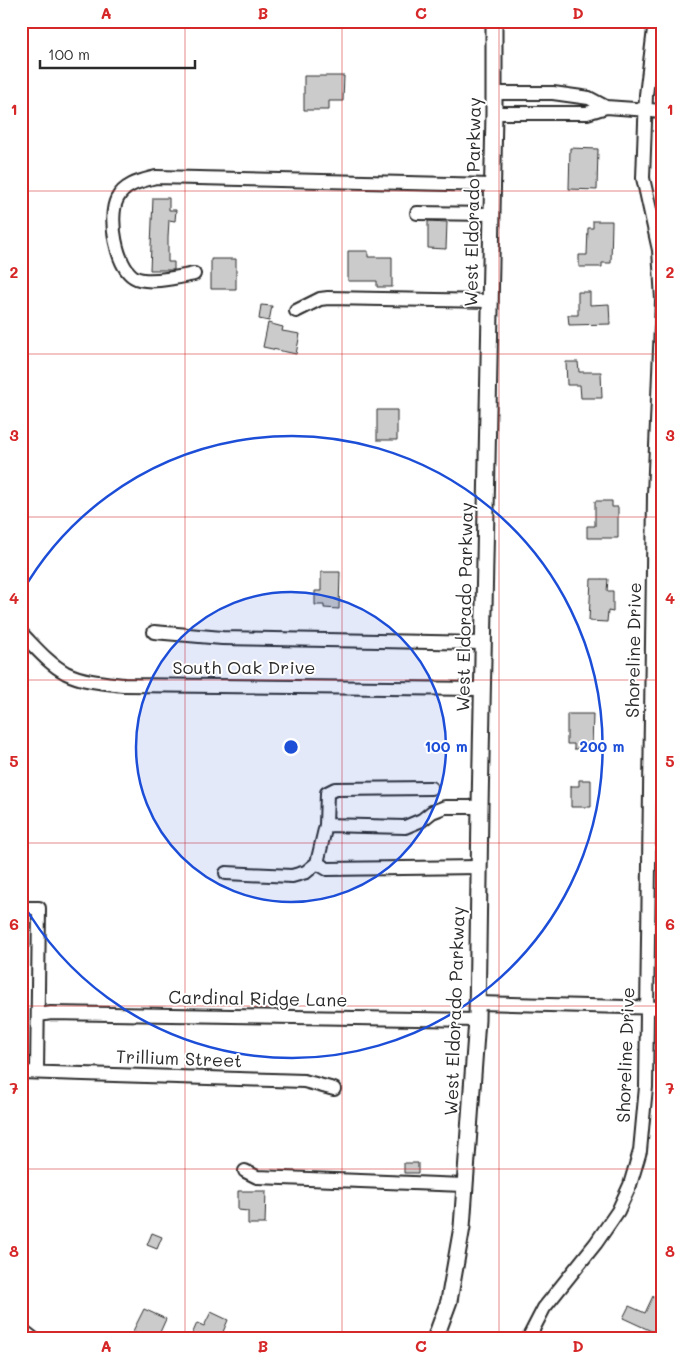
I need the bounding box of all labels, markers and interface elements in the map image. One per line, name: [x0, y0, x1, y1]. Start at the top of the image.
text: A: [100, 2, 112, 23]
text: B: [258, 2, 268, 23]
text: C: [415, 2, 427, 23]
text: D: [572, 2, 584, 23]
scale bar: [40, 38, 195, 70]
text: 100 m: [48, 44, 90, 64]
street label: West Eldorado Parkway: [458, 97, 486, 307]
text: 1: [10, 98, 18, 119]
text: 1: [666, 98, 674, 119]
text: 2: [10, 261, 19, 282]
text: 2: [666, 261, 675, 282]
text: 3: [9, 424, 19, 445]
text: 3: [665, 424, 675, 445]
street label: West Eldorado Parkway: [450, 502, 478, 712]
street label: Shoreline Drive: [620, 582, 646, 718]
text: 4: [9, 587, 19, 608]
text: 4: [665, 587, 675, 608]
street label: South Oak Drive: [173, 655, 315, 679]
text: 100 m: [424, 736, 468, 756]
text: 200 m: [580, 736, 625, 756]
centre of rings: [282, 738, 300, 756]
text: 5: [9, 750, 19, 771]
text: 5: [665, 750, 675, 771]
street label: West Eldorado Parkway: [438, 906, 470, 1116]
text: 6: [9, 913, 19, 934]
text: 6: [665, 913, 675, 934]
street label: Cardinal Ridge Lane: [168, 984, 348, 1012]
street label: Shoreline Drive: [611, 987, 639, 1123]
street label: Trillium Street: [115, 1044, 243, 1072]
text: 7: [10, 1077, 19, 1098]
text: 7: [666, 1077, 675, 1098]
text: 8: [9, 1240, 19, 1261]
text: 8: [665, 1240, 675, 1261]
text: A: [100, 1335, 112, 1356]
text: B: [258, 1335, 268, 1356]
text: C: [415, 1335, 427, 1356]
text: D: [572, 1335, 584, 1356]

